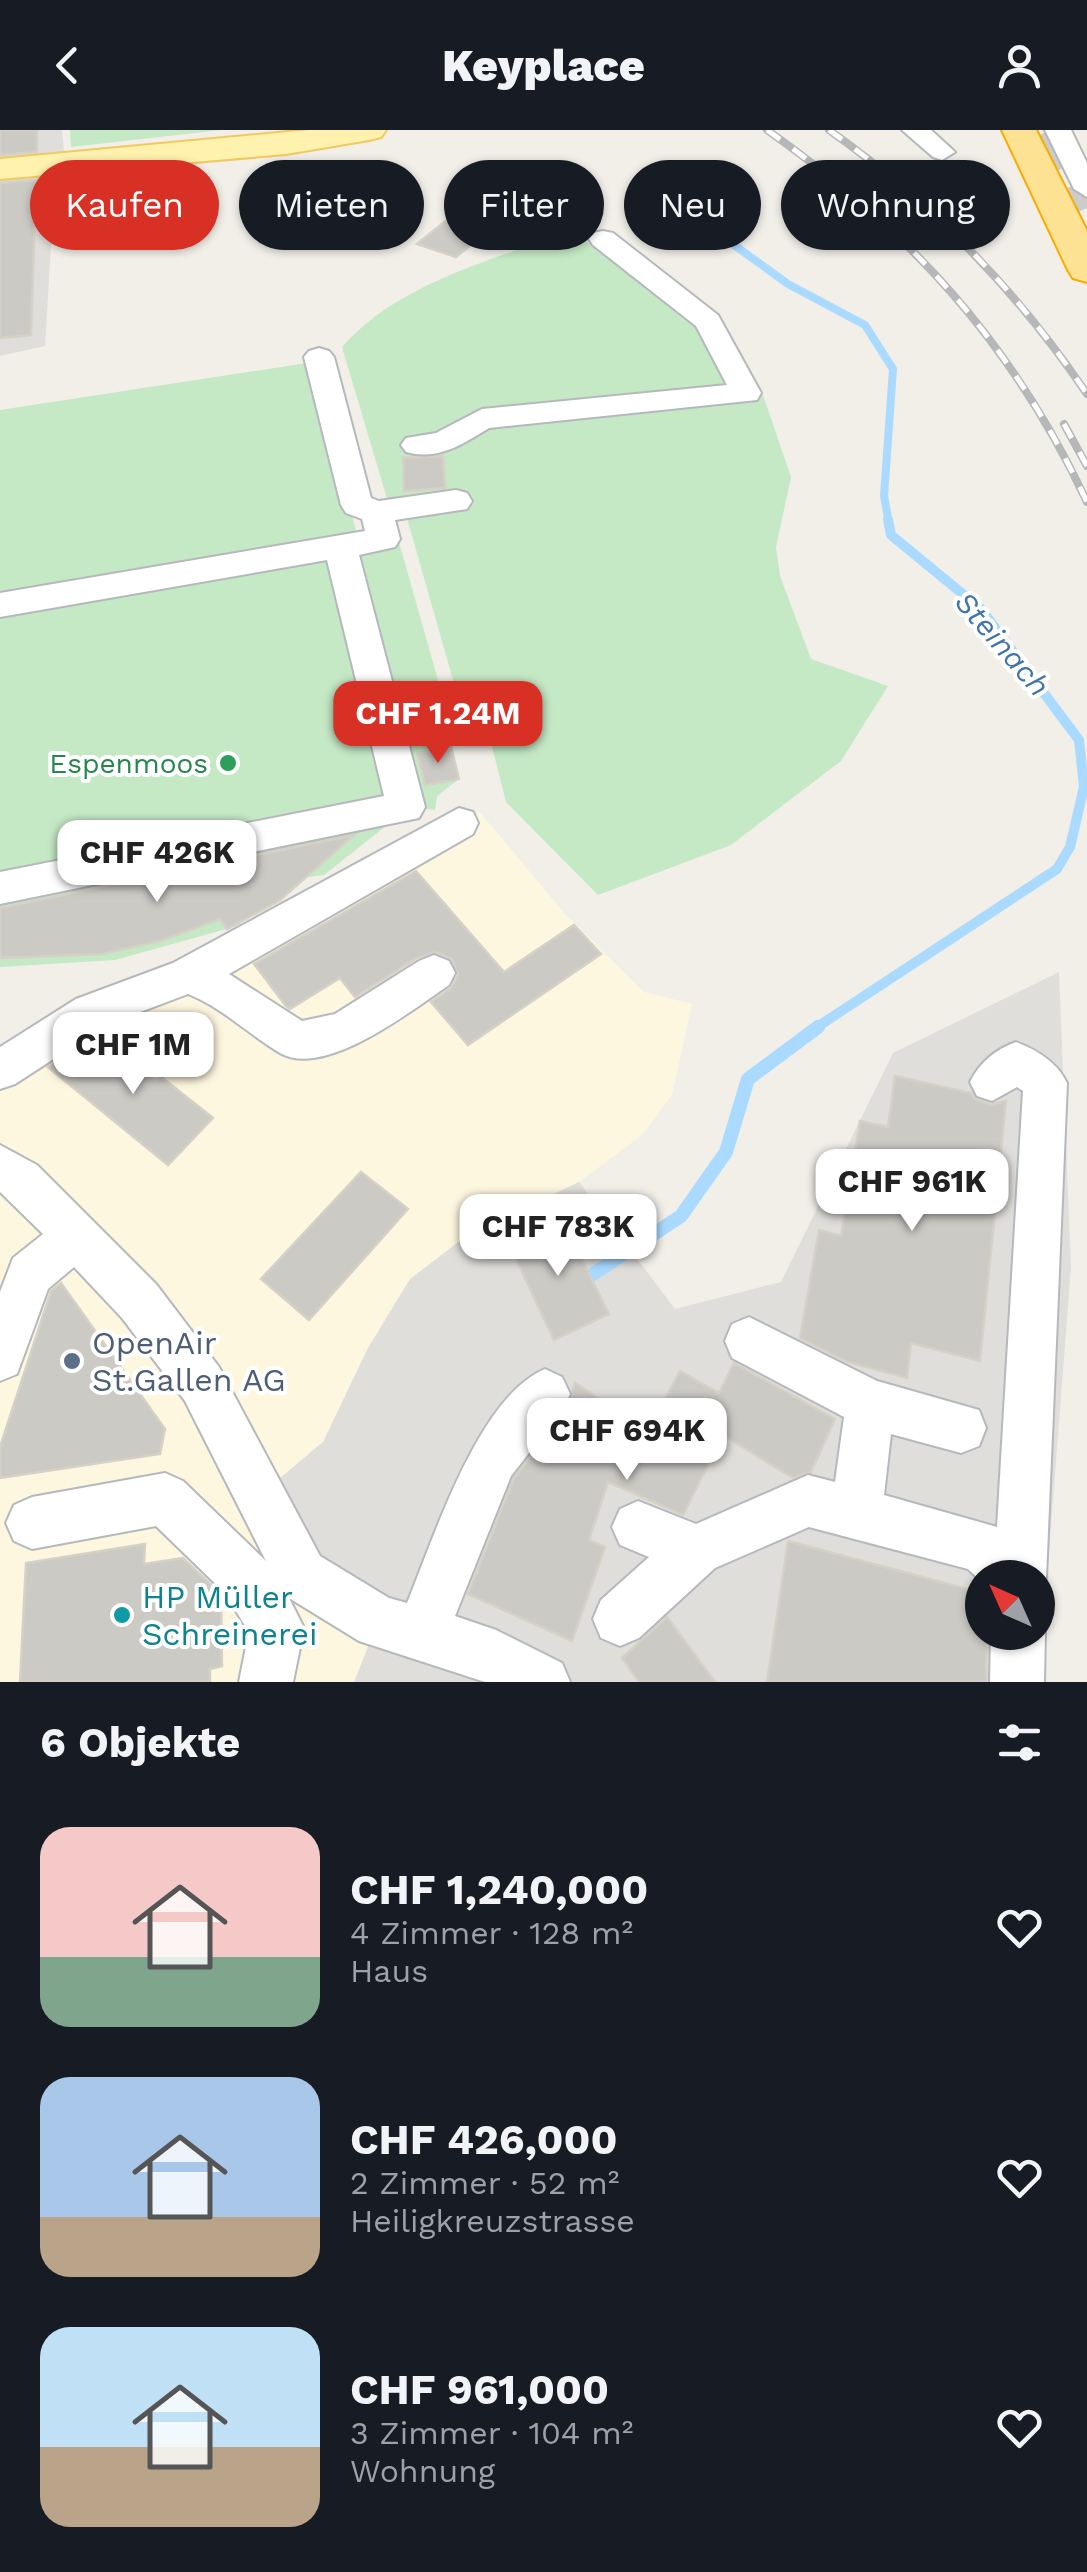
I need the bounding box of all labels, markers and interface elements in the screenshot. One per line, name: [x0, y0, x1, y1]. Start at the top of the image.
icon: back: [40, 38, 95, 93]
icon: person: [992, 38, 1047, 93]
text: Keyplace: [442, 39, 645, 92]
chip: Kaufen: [30, 160, 219, 250]
chip: Mieten: [239, 160, 424, 250]
chip: Filter: [444, 160, 604, 250]
chip: Neu: [624, 160, 761, 250]
chip: Wohnung: [781, 160, 1010, 250]
water label: Steinach: [948, 584, 1057, 703]
pin: CHF 1.24M: [324, 681, 552, 766]
text: CHF 1.24M: [355, 694, 521, 732]
place label: Espenmoos: [49, 747, 208, 780]
marker: Espenmoos: [217, 752, 239, 774]
pin: CHF 426K: [54, 820, 260, 905]
text: CHF 426K: [79, 833, 235, 871]
pin: CHF 1M: [52, 1012, 214, 1097]
text: CHF 1M: [75, 1025, 191, 1063]
pin: CHF 961K: [809, 1149, 1015, 1234]
text: CHF 961K: [838, 1162, 986, 1200]
pin: CHF 783K: [455, 1194, 661, 1279]
text: CHF 783K: [482, 1207, 634, 1245]
place label: OpenAir St.Gallen AG: [92, 1324, 286, 1399]
marker: OpenAir St.Gallen AG: [61, 1350, 83, 1372]
pin: CHF 694K: [524, 1398, 730, 1483]
text: CHF 694K: [549, 1411, 705, 1449]
north arrow: [965, 1560, 1055, 1650]
map controls: [965, 1560, 1055, 1650]
place label: HP Müller Schreinerei: [142, 1578, 318, 1653]
marker: HP Müller Schreinerei: [111, 1604, 133, 1626]
icon: filters: [992, 1715, 1047, 1770]
text: 6 Objekte: [40, 1718, 240, 1767]
text: CHF 1,240,000: [350, 1865, 648, 1914]
icon: home: [120, 1867, 240, 1987]
icon: heart: [992, 1900, 1047, 1955]
text: 4 Zimmer · 128 m²: [350, 1914, 633, 1952]
text: Haus: [350, 1952, 428, 1990]
text: CHF 426,000: [350, 2115, 618, 2164]
icon: home: [120, 2117, 240, 2237]
icon: heart: [992, 2150, 1047, 2205]
text: 2 Zimmer · 52 m²: [350, 2164, 619, 2202]
text: Heiligkreuzstrasse: [350, 2202, 635, 2240]
text: CHF 961,000: [350, 2365, 609, 2414]
icon: home: [120, 2367, 240, 2487]
icon: heart: [992, 2400, 1047, 2455]
text: 3 Zimmer · 104 m²: [350, 2414, 633, 2452]
text: Wohnung: [350, 2452, 495, 2490]

